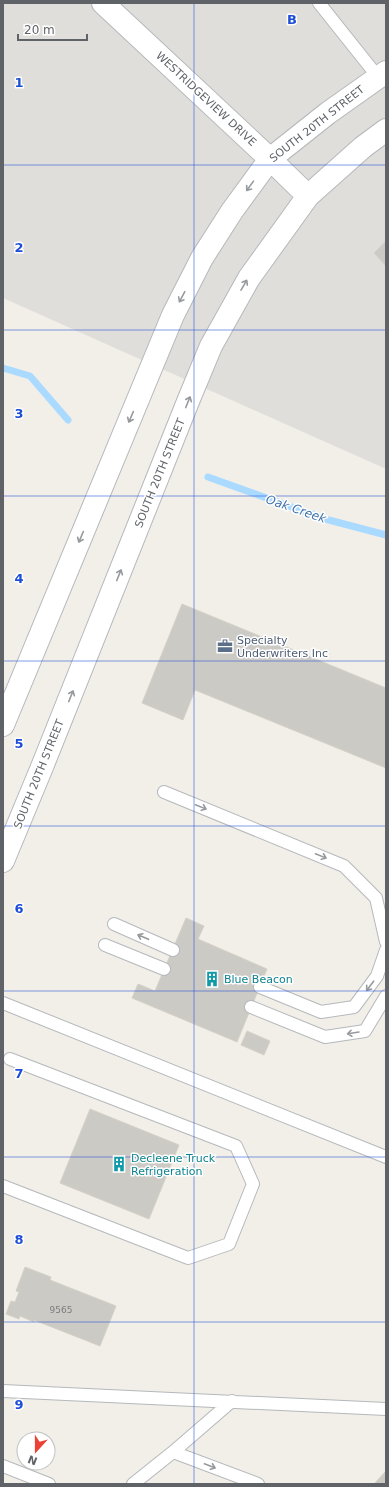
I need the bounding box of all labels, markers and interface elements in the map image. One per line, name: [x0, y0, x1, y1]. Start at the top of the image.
text: B: [287, 12, 297, 27]
scale bar: [18, 16, 87, 42]
text: 20 m: [24, 23, 55, 37]
street label: WESTRIDGEVIEW DRIVE: [153, 49, 259, 149]
text: 1: [14, 75, 24, 90]
street label: SOUTH 20TH STREET: [267, 83, 367, 165]
one-way arrow: [246, 181, 254, 192]
text: 2: [14, 240, 24, 255]
one-way arrow: [241, 279, 249, 291]
one-way arrow: [178, 291, 185, 303]
one-way arrow: [184, 397, 192, 409]
text: 3: [14, 406, 24, 421]
one-way arrow: [127, 410, 134, 422]
street label: SOUTH 20TH STREET: [132, 416, 188, 530]
water label: Oak Creek: [264, 492, 329, 526]
one-way arrow: [77, 530, 85, 542]
one-way arrow: [116, 569, 123, 581]
text: 4: [14, 571, 24, 586]
place label: Specialty Underwriters Inc: [237, 634, 328, 660]
office icon: Specialty Underwriters Inc: [216, 637, 234, 655]
one-way arrow: [67, 690, 75, 702]
street label: SOUTH 20TH STREET: [11, 717, 67, 831]
text: 5: [14, 736, 24, 751]
one-way arrow: [194, 803, 206, 811]
one-way arrow: [314, 853, 326, 860]
text: 6: [14, 901, 24, 916]
one-way arrow: [138, 933, 150, 940]
building icon: Blue Beacon: [203, 970, 221, 988]
place label: Blue Beacon: [224, 973, 293, 986]
one-way arrow: [366, 980, 375, 991]
one-way arrow: [347, 1029, 360, 1037]
text: 7: [14, 1066, 24, 1081]
place label: Decleene Truck Refrigeration: [131, 1152, 216, 1178]
building icon: Decleene Truck Refrigeration: [110, 1155, 128, 1173]
text: 8: [14, 1232, 24, 1247]
house number: 9565: [50, 1305, 72, 1315]
text: 9: [14, 1397, 24, 1412]
north arrow: [16, 1431, 56, 1471]
text: N: [26, 1452, 39, 1468]
one-way arrow: [203, 1462, 215, 1470]

